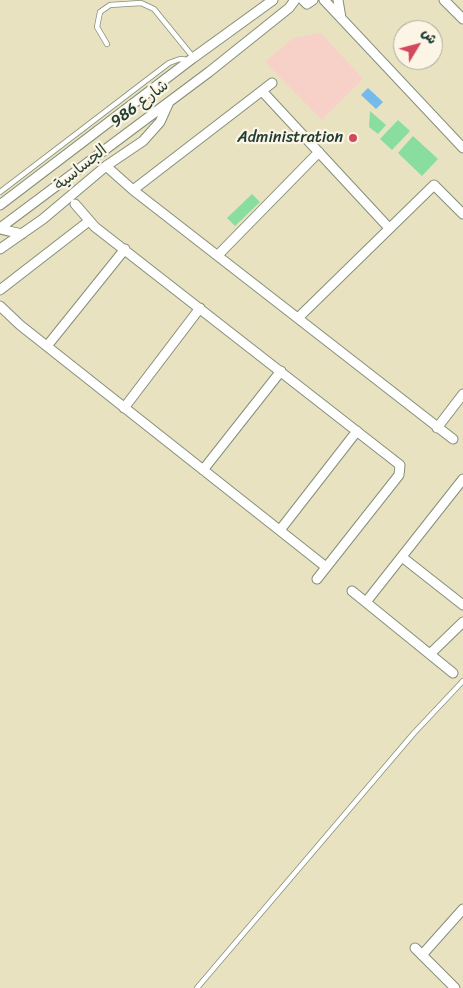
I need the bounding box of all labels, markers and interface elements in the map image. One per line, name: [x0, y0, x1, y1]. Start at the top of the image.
north arrow: [393, 20, 443, 70]
text: ش: [415, 23, 444, 50]
street label: شارع 986: [107, 76, 173, 132]
place label: Administration: [237, 128, 343, 148]
marker: Administration: [347, 132, 359, 144]
street label: الجساسية: [51, 141, 111, 195]

